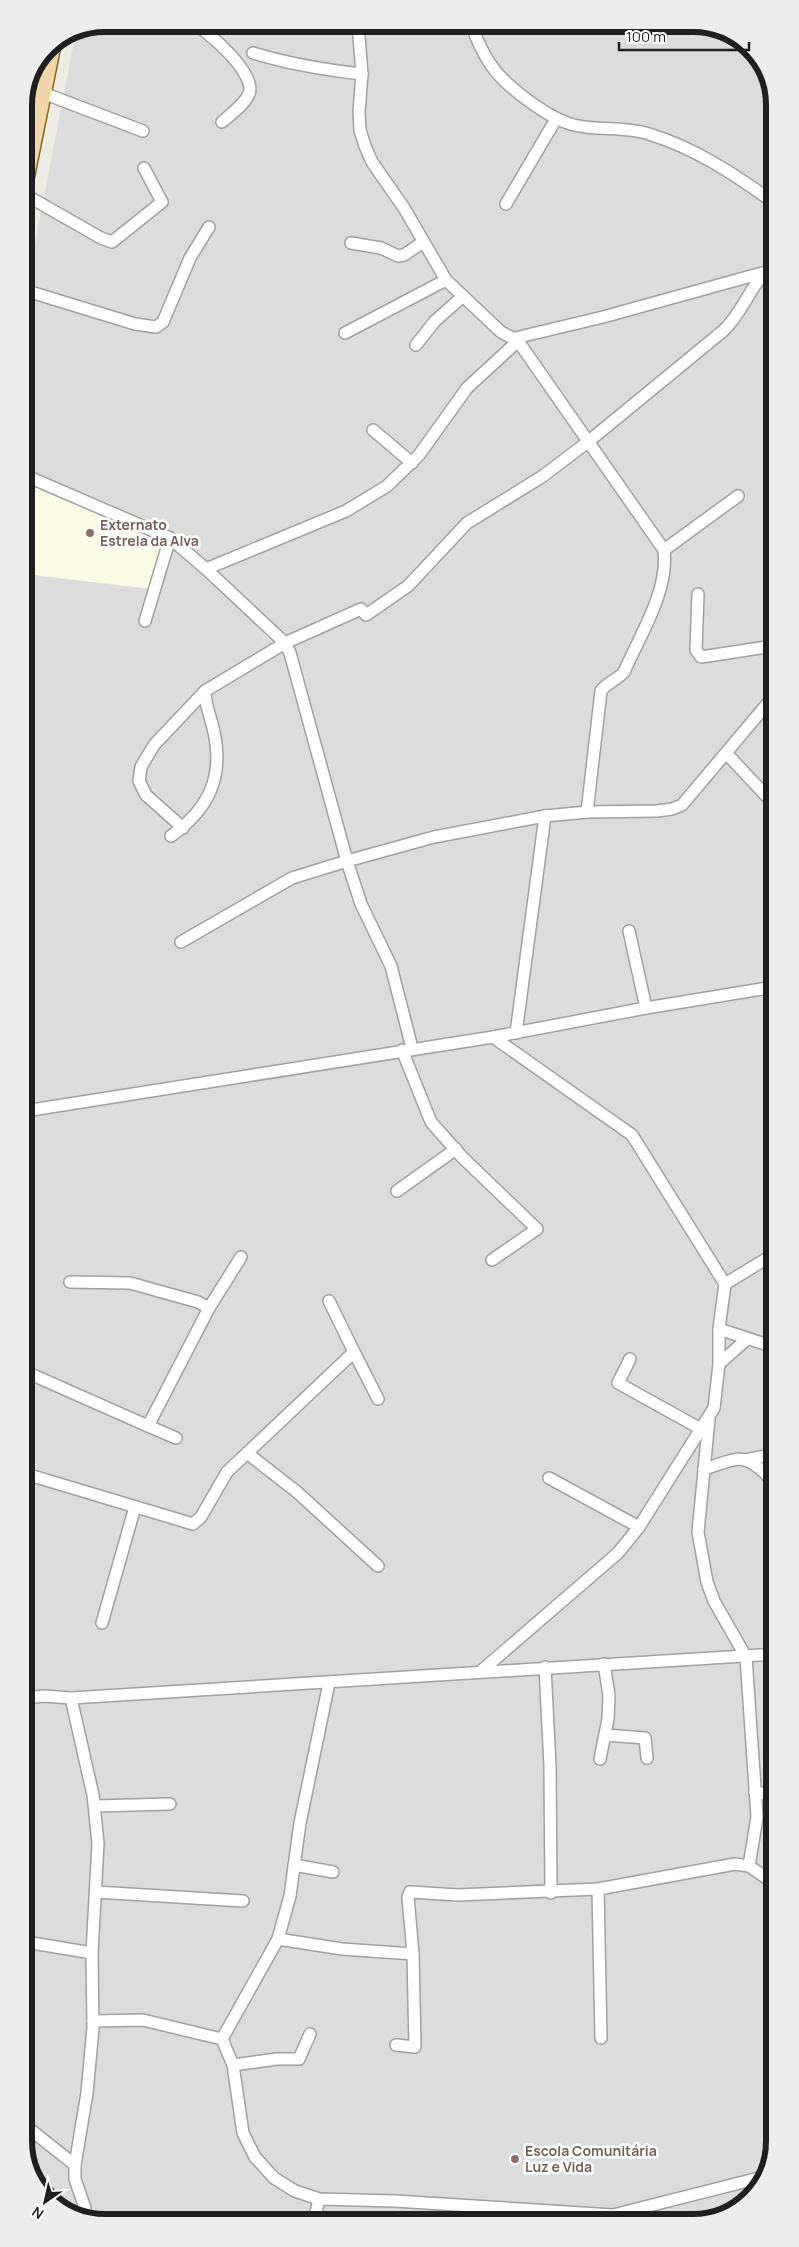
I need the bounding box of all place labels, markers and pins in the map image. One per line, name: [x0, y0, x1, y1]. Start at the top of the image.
place label: Externato Estrela da Alva: [100, 515, 199, 550]
marker: Externato Estrela da Alva: [84, 527, 96, 539]
place label: Escola Comunitária Luz e Vida: [525, 2141, 657, 2176]
marker: Escola Comunitária Luz e Vida: [509, 2153, 521, 2165]

